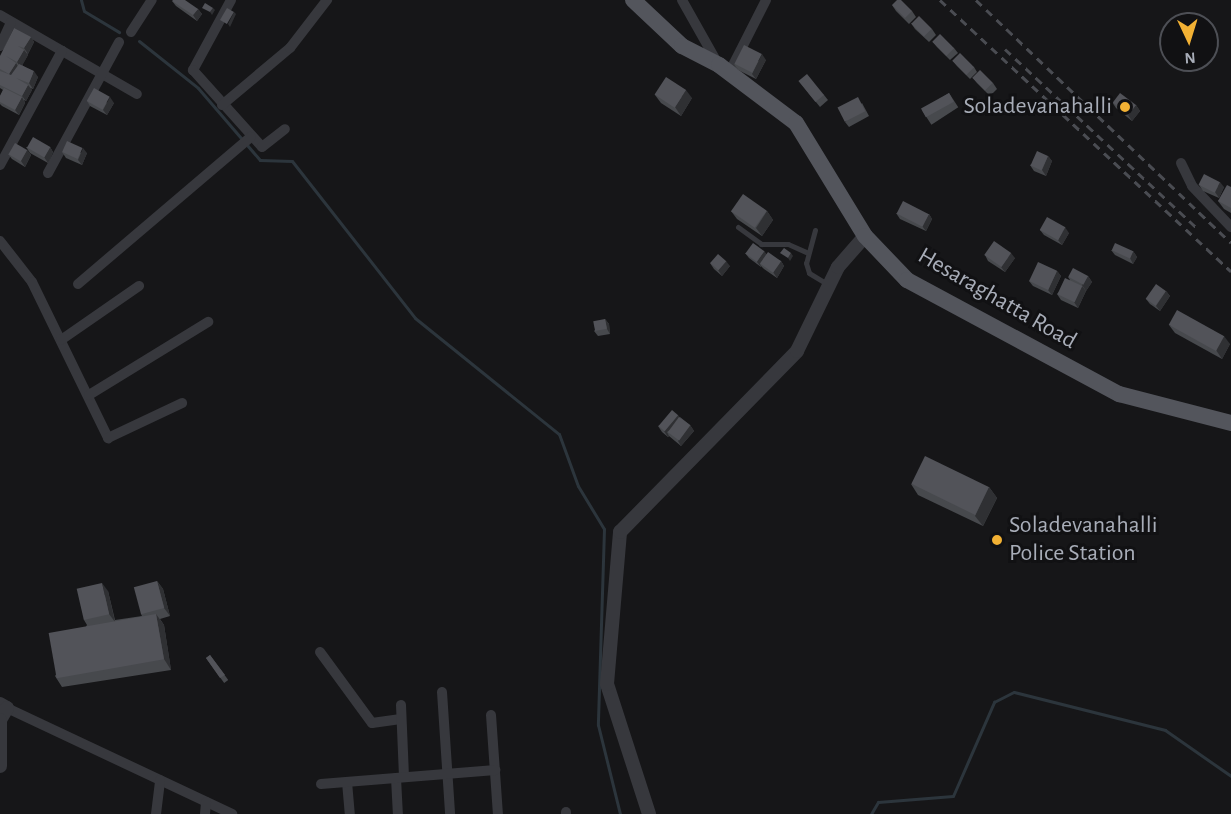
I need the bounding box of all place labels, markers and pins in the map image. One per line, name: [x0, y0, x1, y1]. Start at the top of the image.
place label: Soladevanahalli: [964, 93, 1112, 121]
marker: Soladevanahalli: [1116, 98, 1134, 116]
place label: Soladevanahalli Police Station: [1009, 512, 1157, 568]
marker: Soladevanahalli Police Station: [990, 533, 1004, 547]

